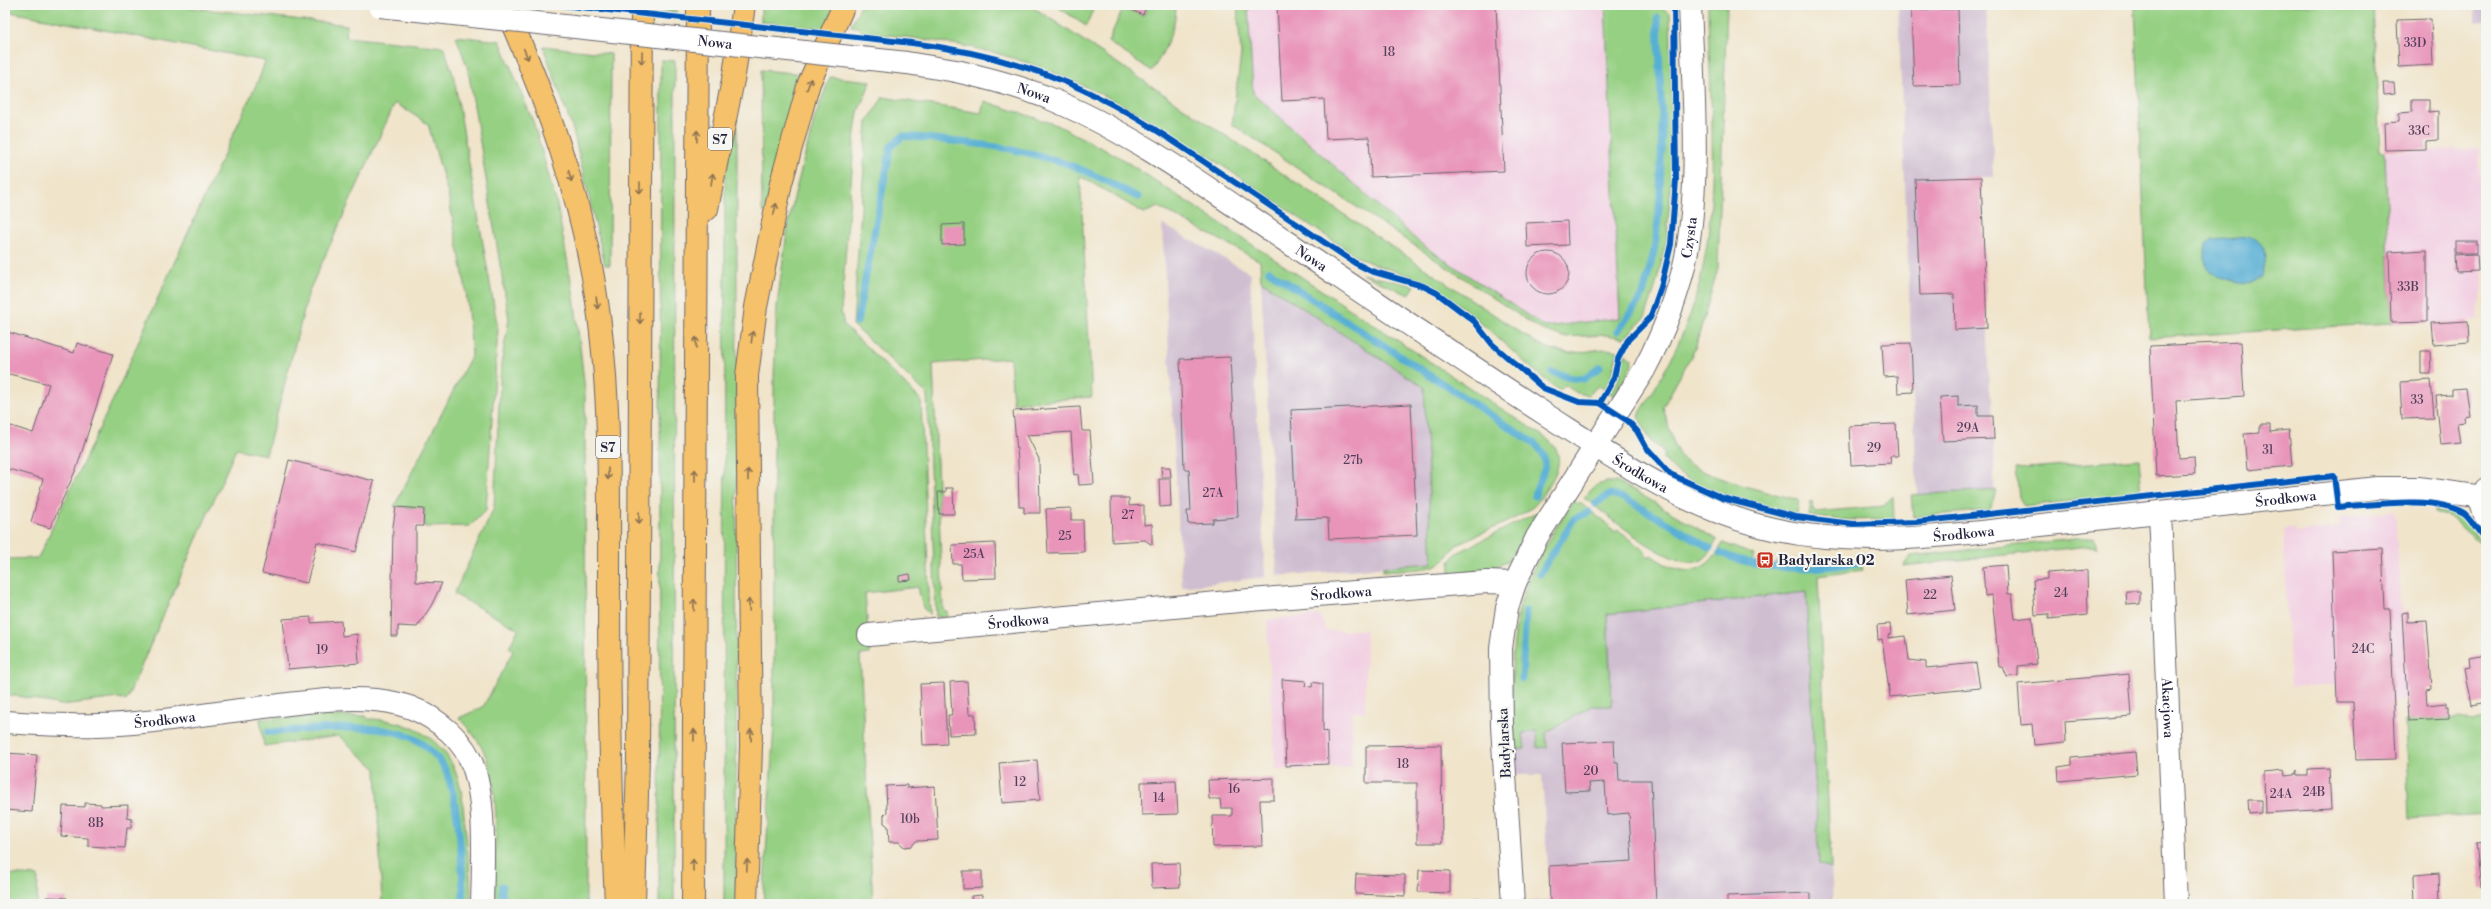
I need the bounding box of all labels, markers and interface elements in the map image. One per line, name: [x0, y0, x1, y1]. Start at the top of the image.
street label: Nowa: [697, 32, 734, 54]
house number: 33D: [2404, 36, 2426, 51]
house number: 18: [1383, 45, 1395, 60]
one-way arrow: [523, 47, 530, 59]
one-way arrow: [638, 51, 646, 64]
one-way arrow: [806, 79, 814, 91]
street label: Nowa: [1014, 80, 1054, 108]
house number: 33C: [2408, 124, 2430, 139]
road number: S7: [708, 128, 732, 150]
one-way arrow: [693, 130, 701, 143]
one-way arrow: [567, 169, 574, 182]
one-way arrow: [708, 173, 716, 186]
one-way arrow: [636, 181, 644, 194]
one-way arrow: [771, 203, 779, 216]
street label: Czysta: [1678, 215, 1702, 260]
street label: Nowa: [1292, 242, 1331, 277]
house number: 33B: [2397, 280, 2419, 295]
one-way arrow: [593, 296, 601, 309]
one-way arrow: [636, 311, 644, 324]
one-way arrow: [748, 331, 755, 344]
one-way arrow: [692, 337, 700, 350]
house number: 33: [2410, 393, 2424, 408]
house number: 29A: [1957, 421, 1980, 436]
road number: S7: [596, 436, 620, 458]
house number: 29: [1867, 441, 1881, 456]
house number: 31: [2262, 443, 2275, 458]
street label: Środkowa: [1609, 449, 1672, 498]
house number: 27b: [1343, 453, 1363, 468]
one-way arrow: [604, 467, 612, 480]
one-way arrow: [691, 469, 699, 482]
one-way arrow: [744, 469, 752, 482]
house number: 27A: [1202, 486, 1224, 501]
street label: Środkowa: [2254, 487, 2318, 512]
house number: 27: [1122, 508, 1134, 523]
one-way arrow: [635, 511, 643, 524]
street label: Środkowa: [1932, 522, 1996, 546]
house number: 25: [1058, 529, 1072, 544]
house number: 25A: [963, 547, 986, 562]
bus stop icon: Badylarska 02: [1755, 550, 1775, 570]
place label: Badylarska 02: [1778, 552, 1875, 570]
street label: Środkowa: [1310, 583, 1373, 605]
house number: 24: [2054, 586, 2068, 601]
house number: 22: [1923, 588, 1937, 603]
one-way arrow: [690, 599, 698, 612]
one-way arrow: [745, 599, 753, 612]
street label: Środkowa: [987, 610, 1051, 634]
house number: 24C: [2352, 642, 2374, 657]
house number: 19: [316, 643, 328, 658]
street label: Akacjowa: [2157, 676, 2177, 739]
street label: Badylarska: [1494, 707, 1516, 779]
street label: Środkowa: [133, 708, 197, 733]
one-way arrow: [690, 729, 698, 742]
one-way arrow: [747, 729, 754, 742]
house number: 18: [1397, 757, 1409, 772]
house number: 20: [1584, 764, 1598, 779]
house number: 12: [1014, 775, 1026, 790]
house number: 16: [1228, 782, 1240, 797]
house number: 24B: [2303, 785, 2325, 800]
house number: 24A: [2270, 787, 2293, 802]
house number: 14: [1153, 791, 1165, 806]
house number: 10b: [900, 812, 920, 827]
house number: 8B: [88, 816, 104, 831]
one-way arrow: [689, 859, 697, 872]
one-way arrow: [744, 859, 751, 872]

